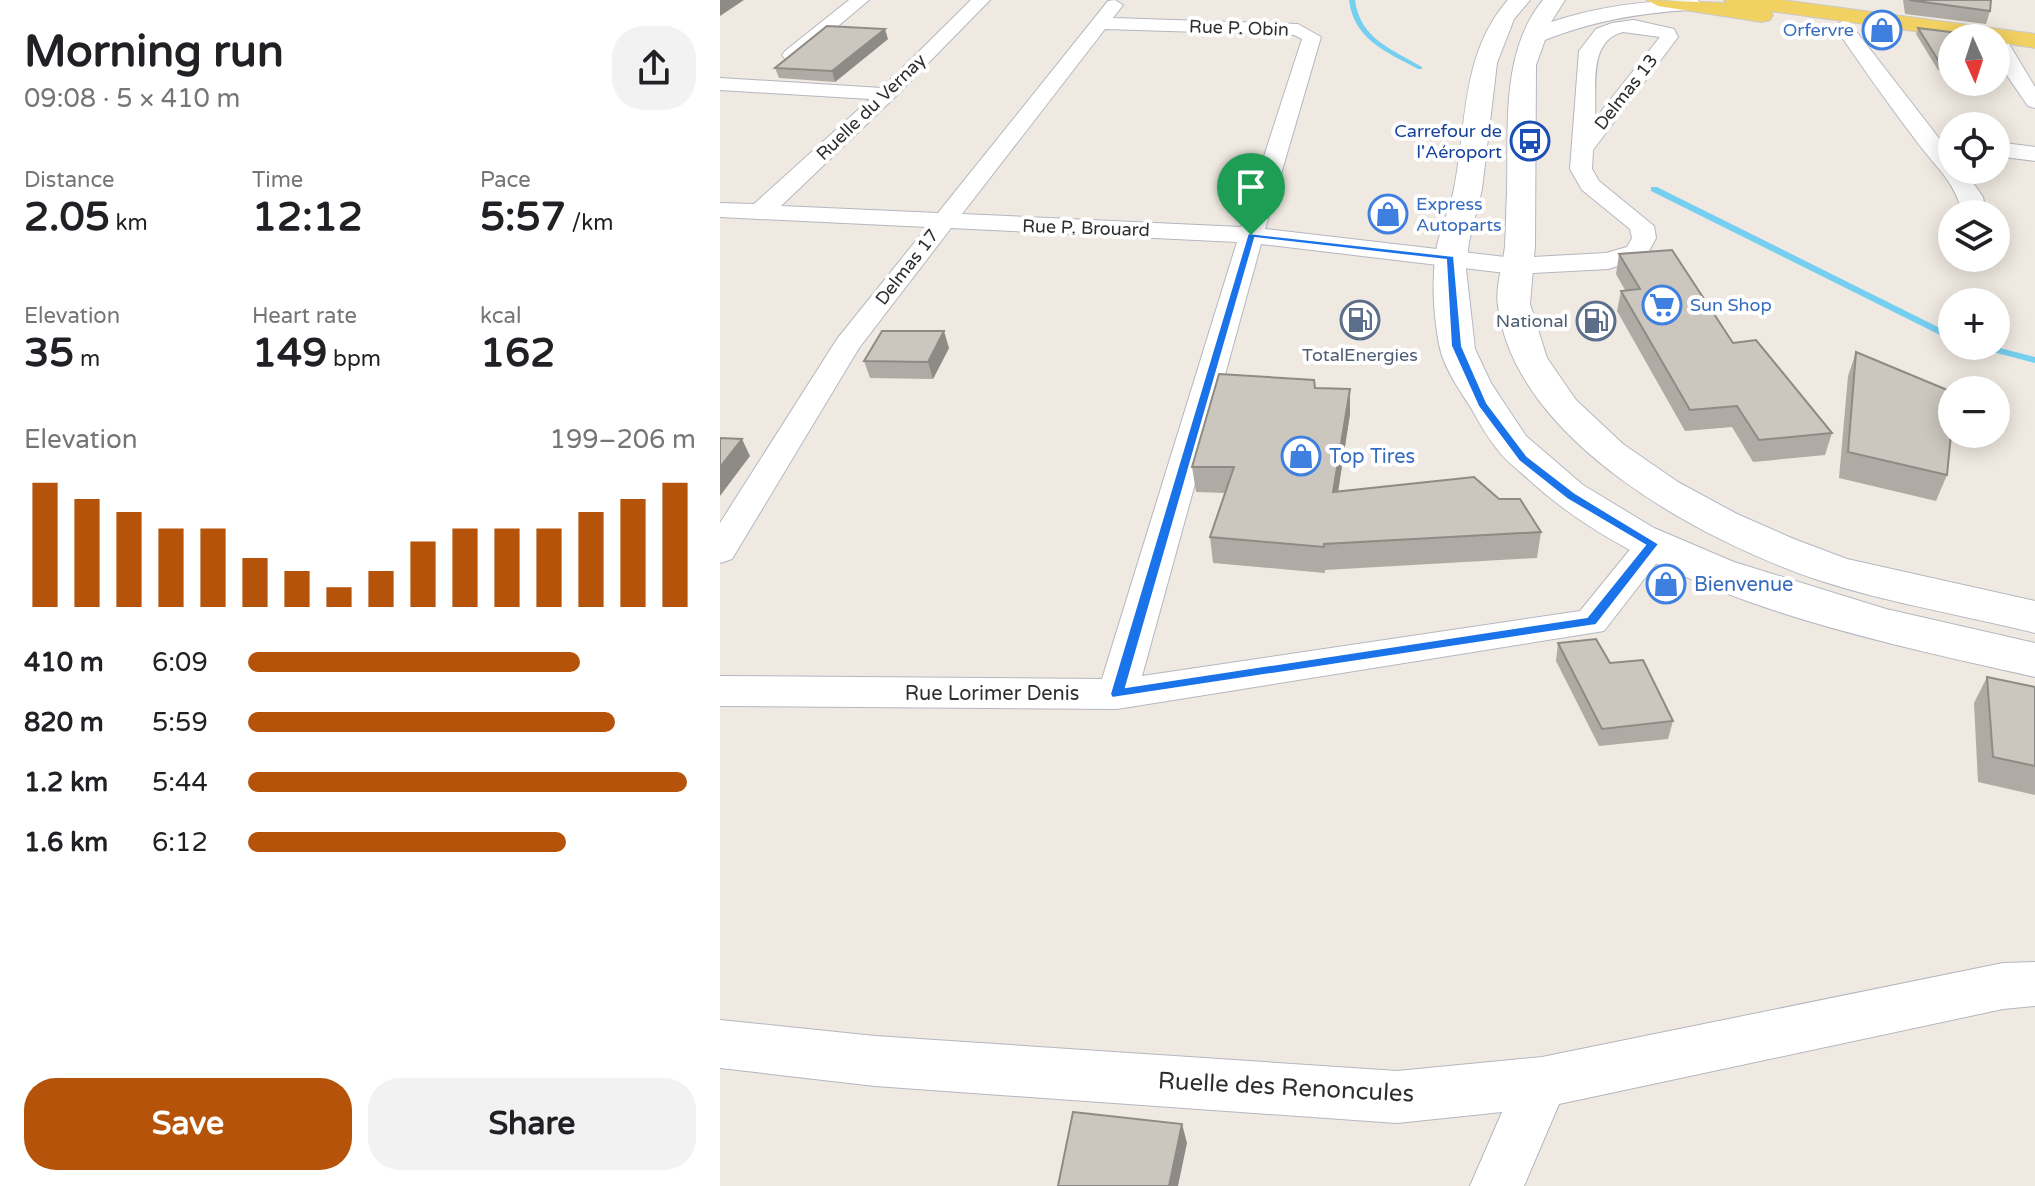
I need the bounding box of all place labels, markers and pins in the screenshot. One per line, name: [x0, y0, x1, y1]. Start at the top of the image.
shop icon: Orfervre: [1861, 9, 1903, 51]
place label: Orfervre: [1783, 19, 1854, 41]
place label: Carrefour de l'Aéroport: [1394, 120, 1502, 163]
bus stop icon: Carrefour de l'Aéroport: [1509, 120, 1551, 162]
pin: [1217, 153, 1285, 235]
shop icon: Express Autoparts: [1367, 193, 1409, 235]
place label: Express Autoparts: [1416, 193, 1502, 236]
supermarket icon: Sun Shop: [1641, 284, 1683, 326]
place label: Sun Shop: [1690, 294, 1772, 316]
fuel station icon: TotalEnergies: [1339, 299, 1381, 341]
fuel station icon: National: [1575, 300, 1617, 342]
place label: National: [1496, 310, 1568, 332]
place label: TotalEnergies: [1302, 344, 1418, 366]
shop icon: Top Tires: [1280, 435, 1322, 477]
place label: Top Tires: [1329, 445, 1415, 469]
shop icon: Bienvenue: [1645, 563, 1687, 605]
place label: Bienvenue: [1694, 573, 1793, 597]

